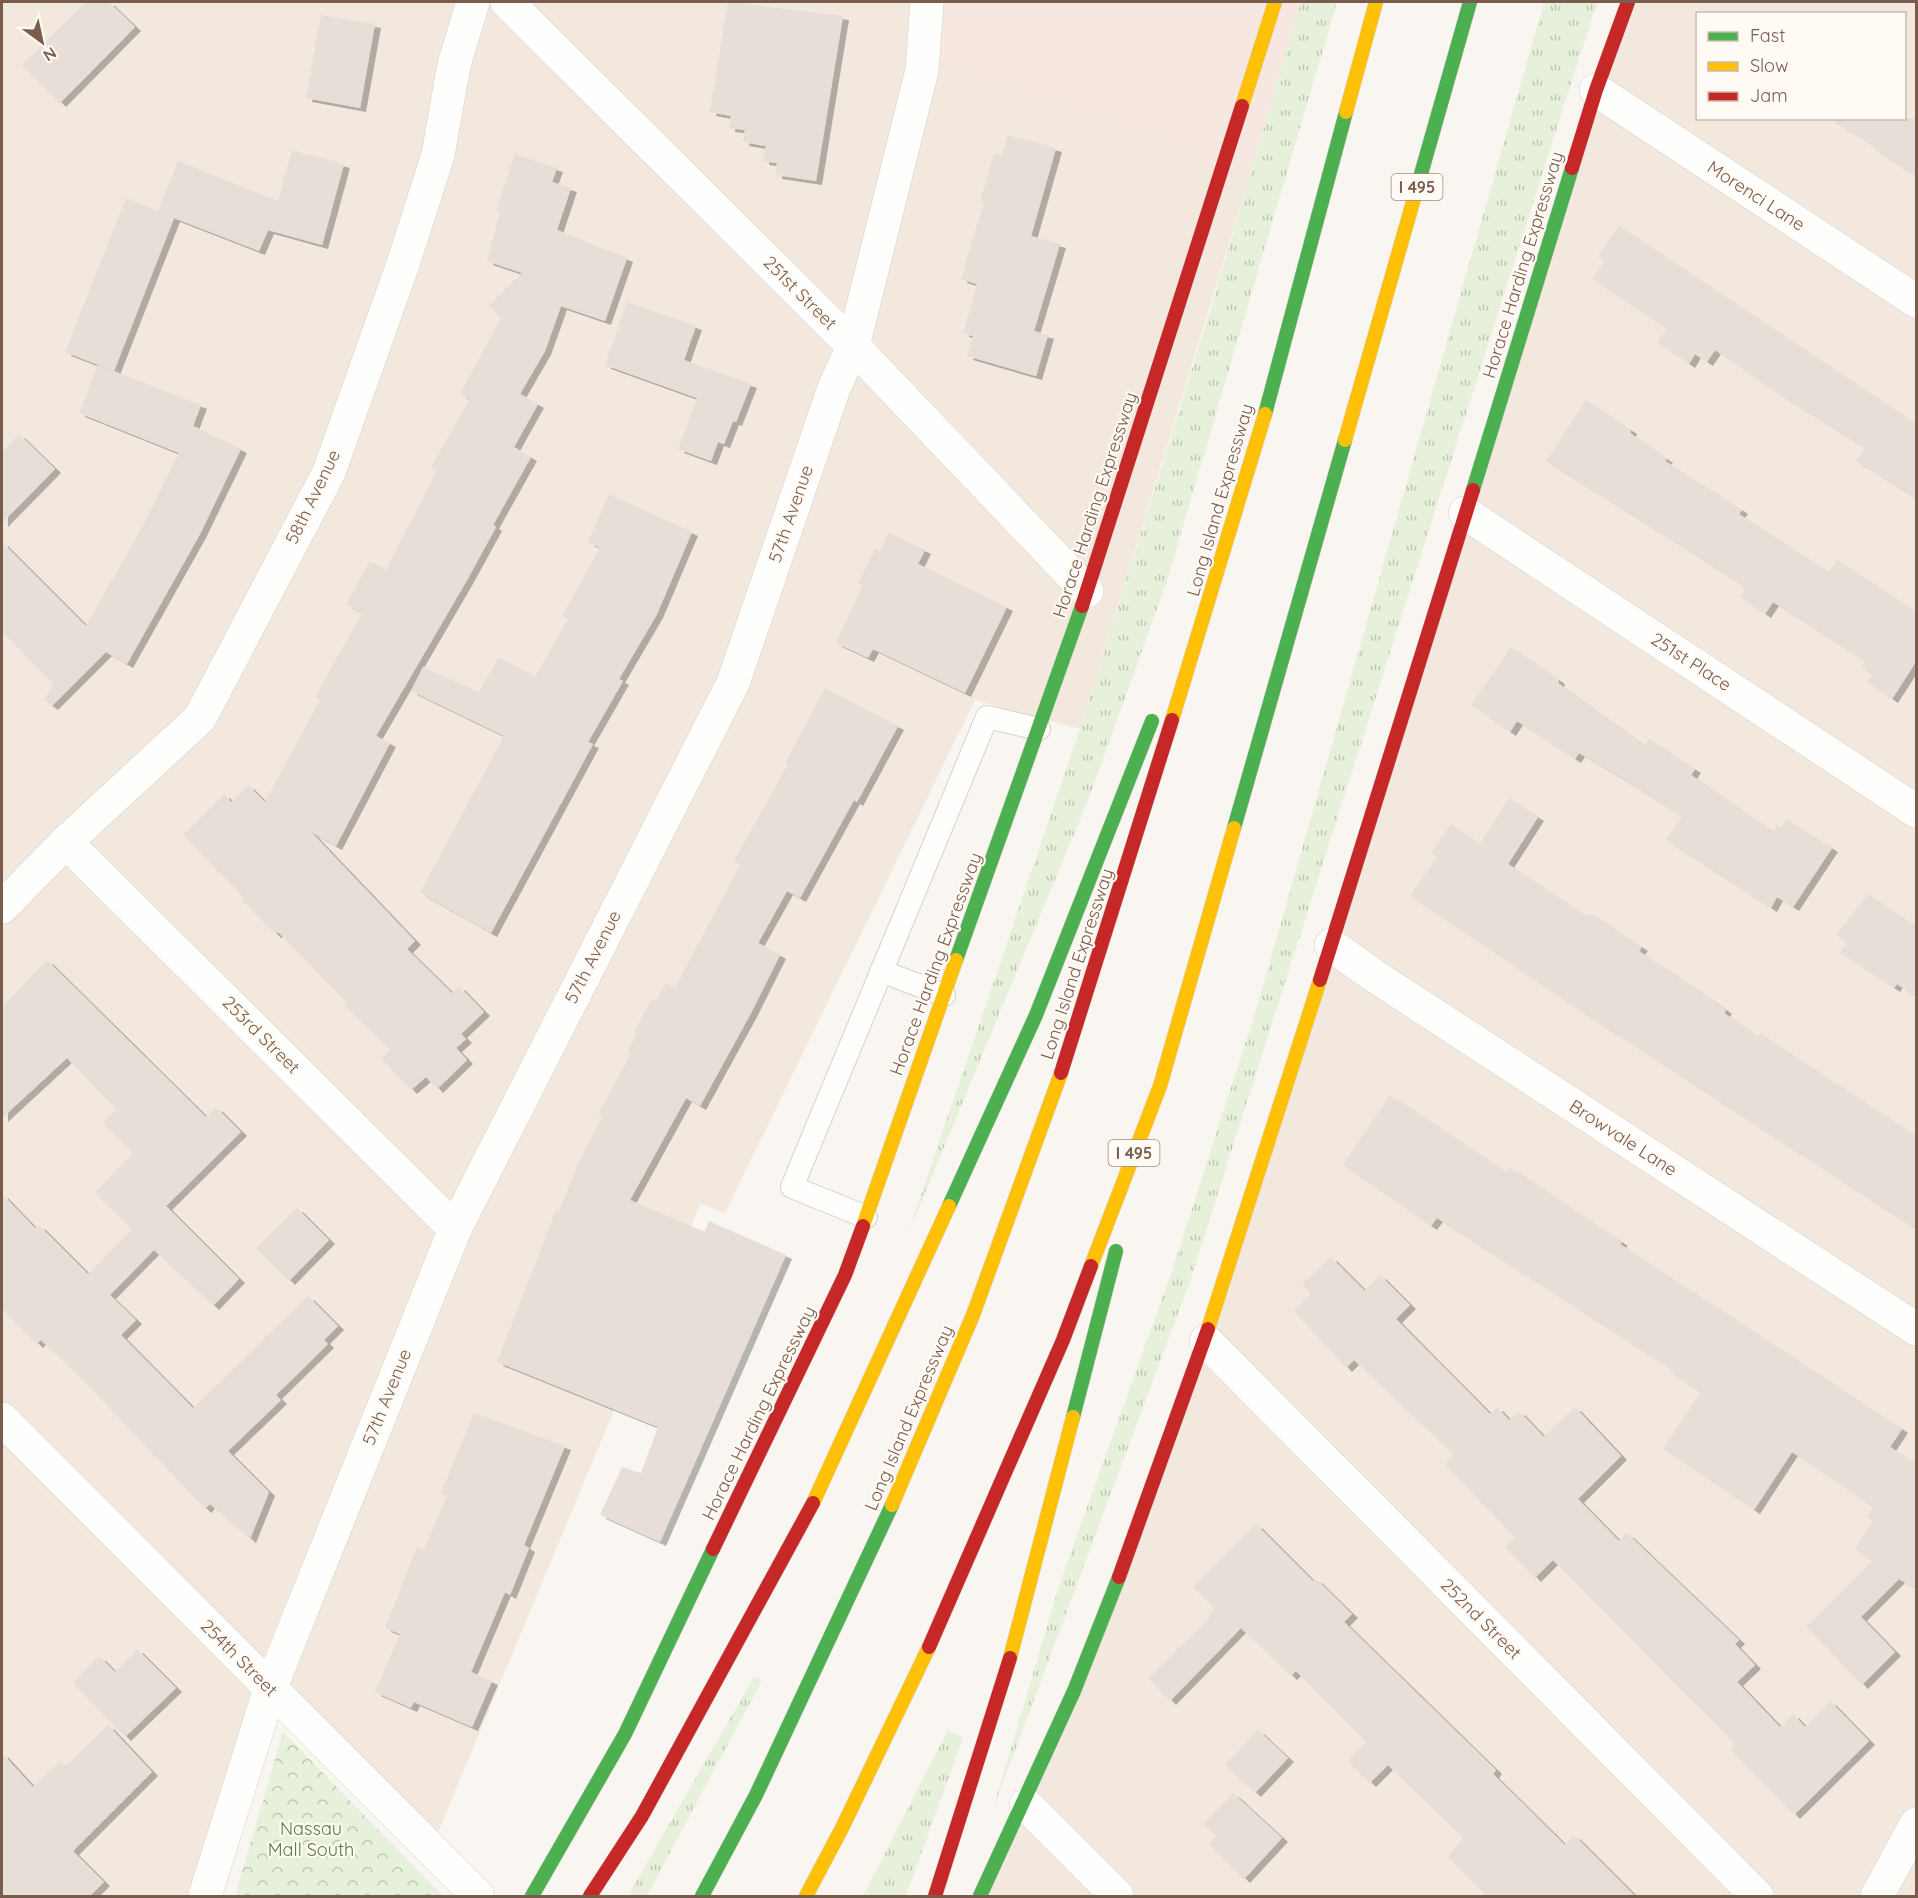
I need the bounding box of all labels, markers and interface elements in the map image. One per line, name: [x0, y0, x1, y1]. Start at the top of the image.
north arrow: [12, 12, 72, 72]
legend: [1696, 12, 1906, 120]
text: Fast: [1750, 24, 1785, 47]
text: N: [40, 43, 61, 66]
text: Slow: [1750, 54, 1788, 77]
text: Jam: [1750, 84, 1788, 107]
street label: Horace Harding Expressway: [1477, 149, 1568, 381]
street label: Morenci Lane: [1703, 155, 1810, 236]
road number: I 495: [1392, 174, 1442, 200]
street label: 251st Street: [759, 251, 842, 334]
street label: Horace Harding Expressway: [1047, 389, 1142, 621]
street label: Long Island Expressway: [1181, 401, 1258, 599]
street label: 58th Avenue: [280, 446, 345, 548]
street label: 57th Avenue: [763, 462, 818, 566]
street label: 251st Place: [1647, 627, 1736, 696]
street label: Horace Harding Expressway: [884, 849, 987, 1079]
street label: Long Island Expressway: [1035, 865, 1118, 1062]
street label: 57th Avenue: [559, 906, 626, 1007]
street label: 253rd Street: [218, 991, 305, 1078]
street label: Browvale Lane: [1565, 1094, 1681, 1181]
road number: I 495: [1108, 1140, 1160, 1166]
street label: Horace Harding Expressway: [697, 1302, 821, 1524]
street label: Long Island Expressway: [859, 1322, 958, 1514]
street label: 57th Avenue: [357, 1345, 416, 1448]
street label: 252nd Street: [1436, 1573, 1527, 1664]
street label: 254th Street: [196, 1614, 283, 1701]
park label: Nassau Mall South: [268, 1817, 354, 1861]

